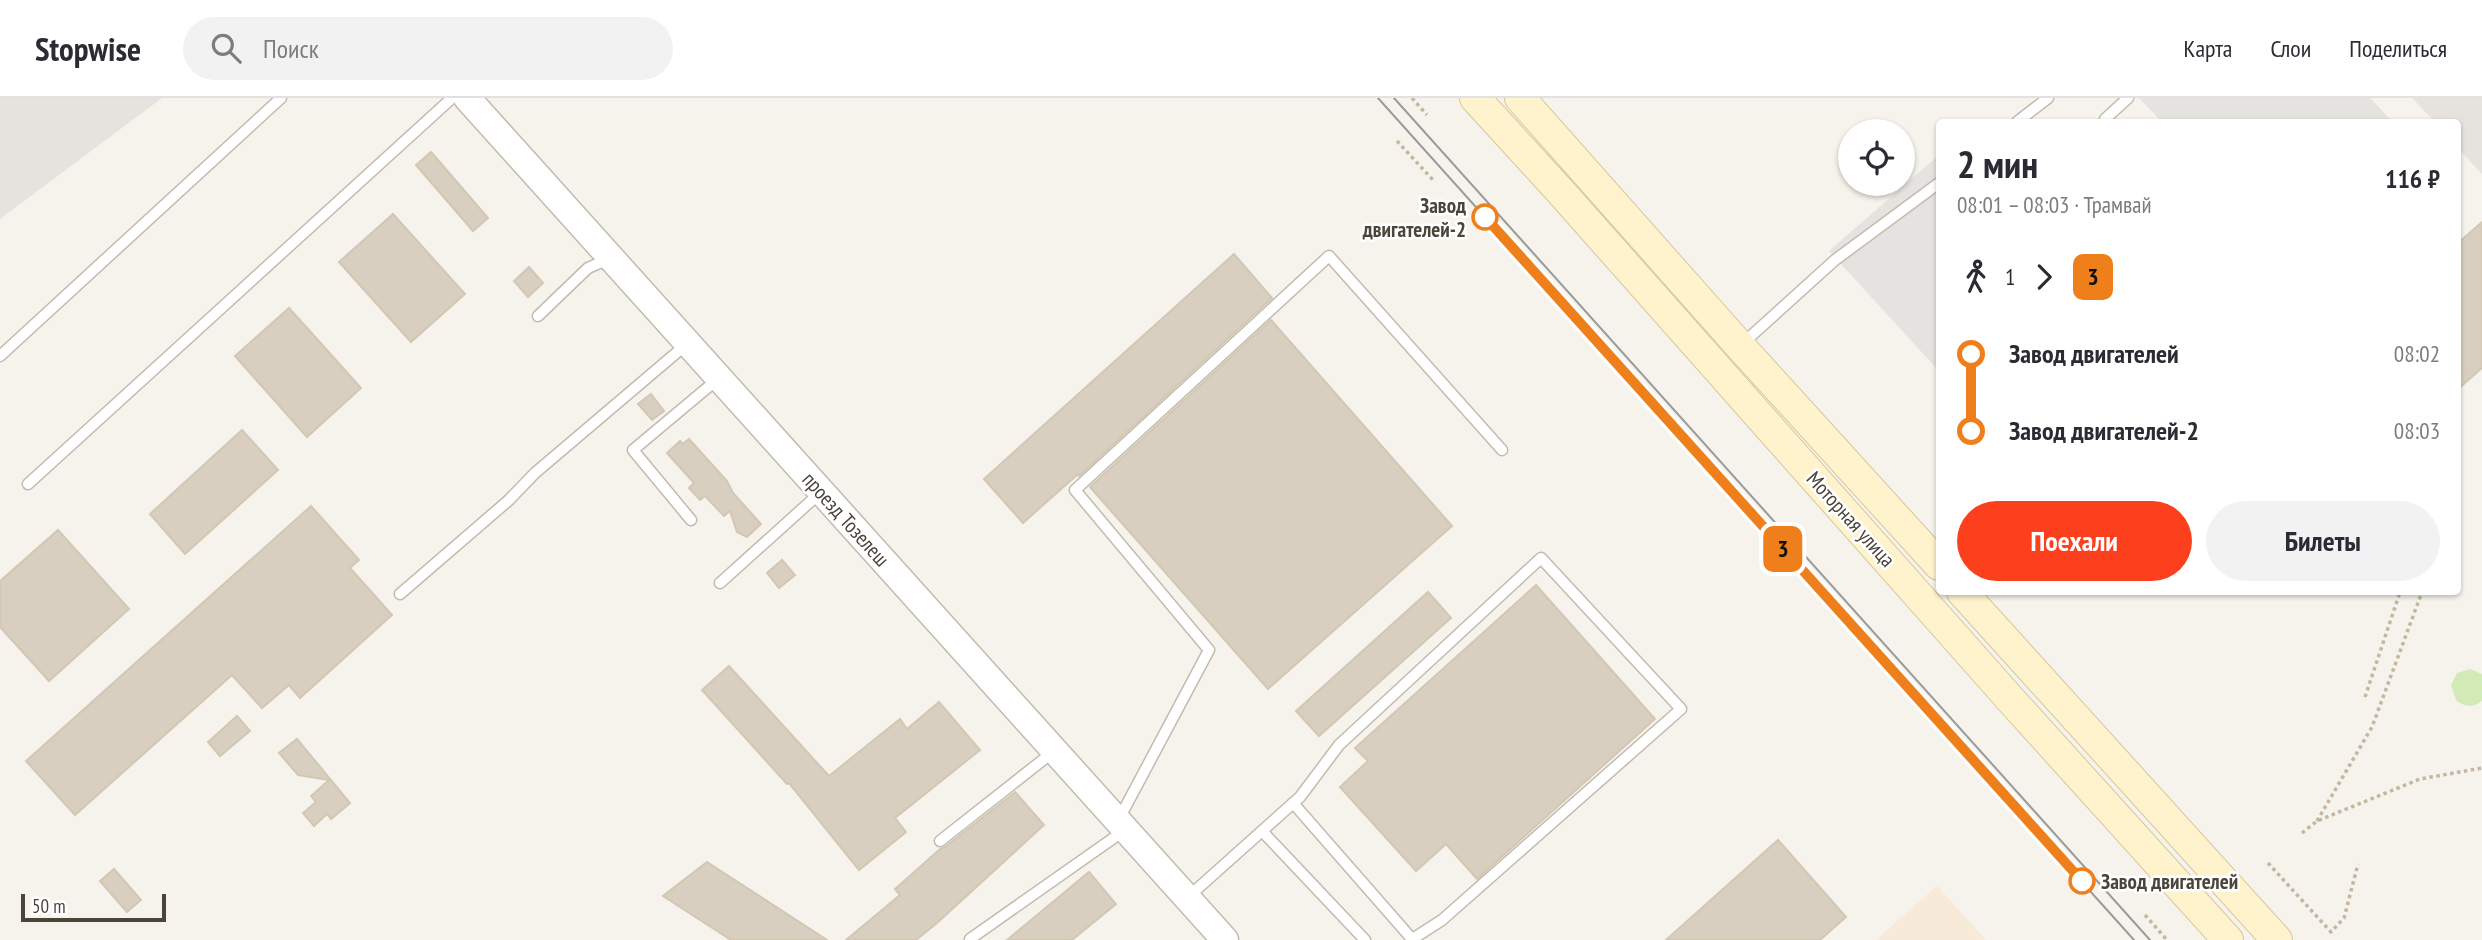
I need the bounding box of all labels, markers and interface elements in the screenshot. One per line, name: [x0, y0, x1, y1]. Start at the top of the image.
search box: [183, 17, 673, 80]
text: Stopwise: [35, 27, 141, 70]
icon: search: [207, 29, 245, 67]
text: Поиск: [263, 32, 319, 65]
text: Карта: [2184, 33, 2232, 64]
text: Слои: [2270, 33, 2311, 64]
text: Поделиться: [2349, 33, 2447, 64]
map controls: [1838, 119, 1915, 196]
button: locate: [1838, 119, 1915, 196]
text: 2 мин: [1957, 139, 2038, 188]
text: 116 ₽: [2385, 162, 2440, 195]
text: 08:01 – 08:03 · Трамвай: [1957, 190, 2152, 219]
place label: Завод двигателей-2: [1362, 192, 1466, 243]
marker: Завод двигателей-2: [1472, 204, 1498, 230]
icon: walk: [1957, 258, 1995, 296]
icon: forward: [2025, 258, 2063, 296]
text: 3: [2087, 261, 2099, 292]
text: 1: [2005, 262, 2015, 291]
text: Завод двигателей: [2009, 337, 2179, 370]
text: 08:02: [2394, 339, 2440, 368]
text: Завод двигателей-2: [2009, 414, 2199, 447]
text: 08:03: [2394, 416, 2440, 445]
street label: Моторная улица: [1801, 465, 1901, 573]
street label: проезд Тозелеш: [796, 466, 896, 572]
button: Поехали: [1957, 501, 2192, 581]
button: Билеты: [2206, 501, 2440, 581]
line badge: 3: [1760, 526, 1806, 572]
text: 3: [1777, 533, 1789, 564]
marker: Завод двигателей: [2069, 868, 2095, 894]
place label: Завод двигателей: [2101, 868, 2238, 895]
scale bar: [21, 891, 166, 923]
text: 50 m: [32, 894, 66, 918]

